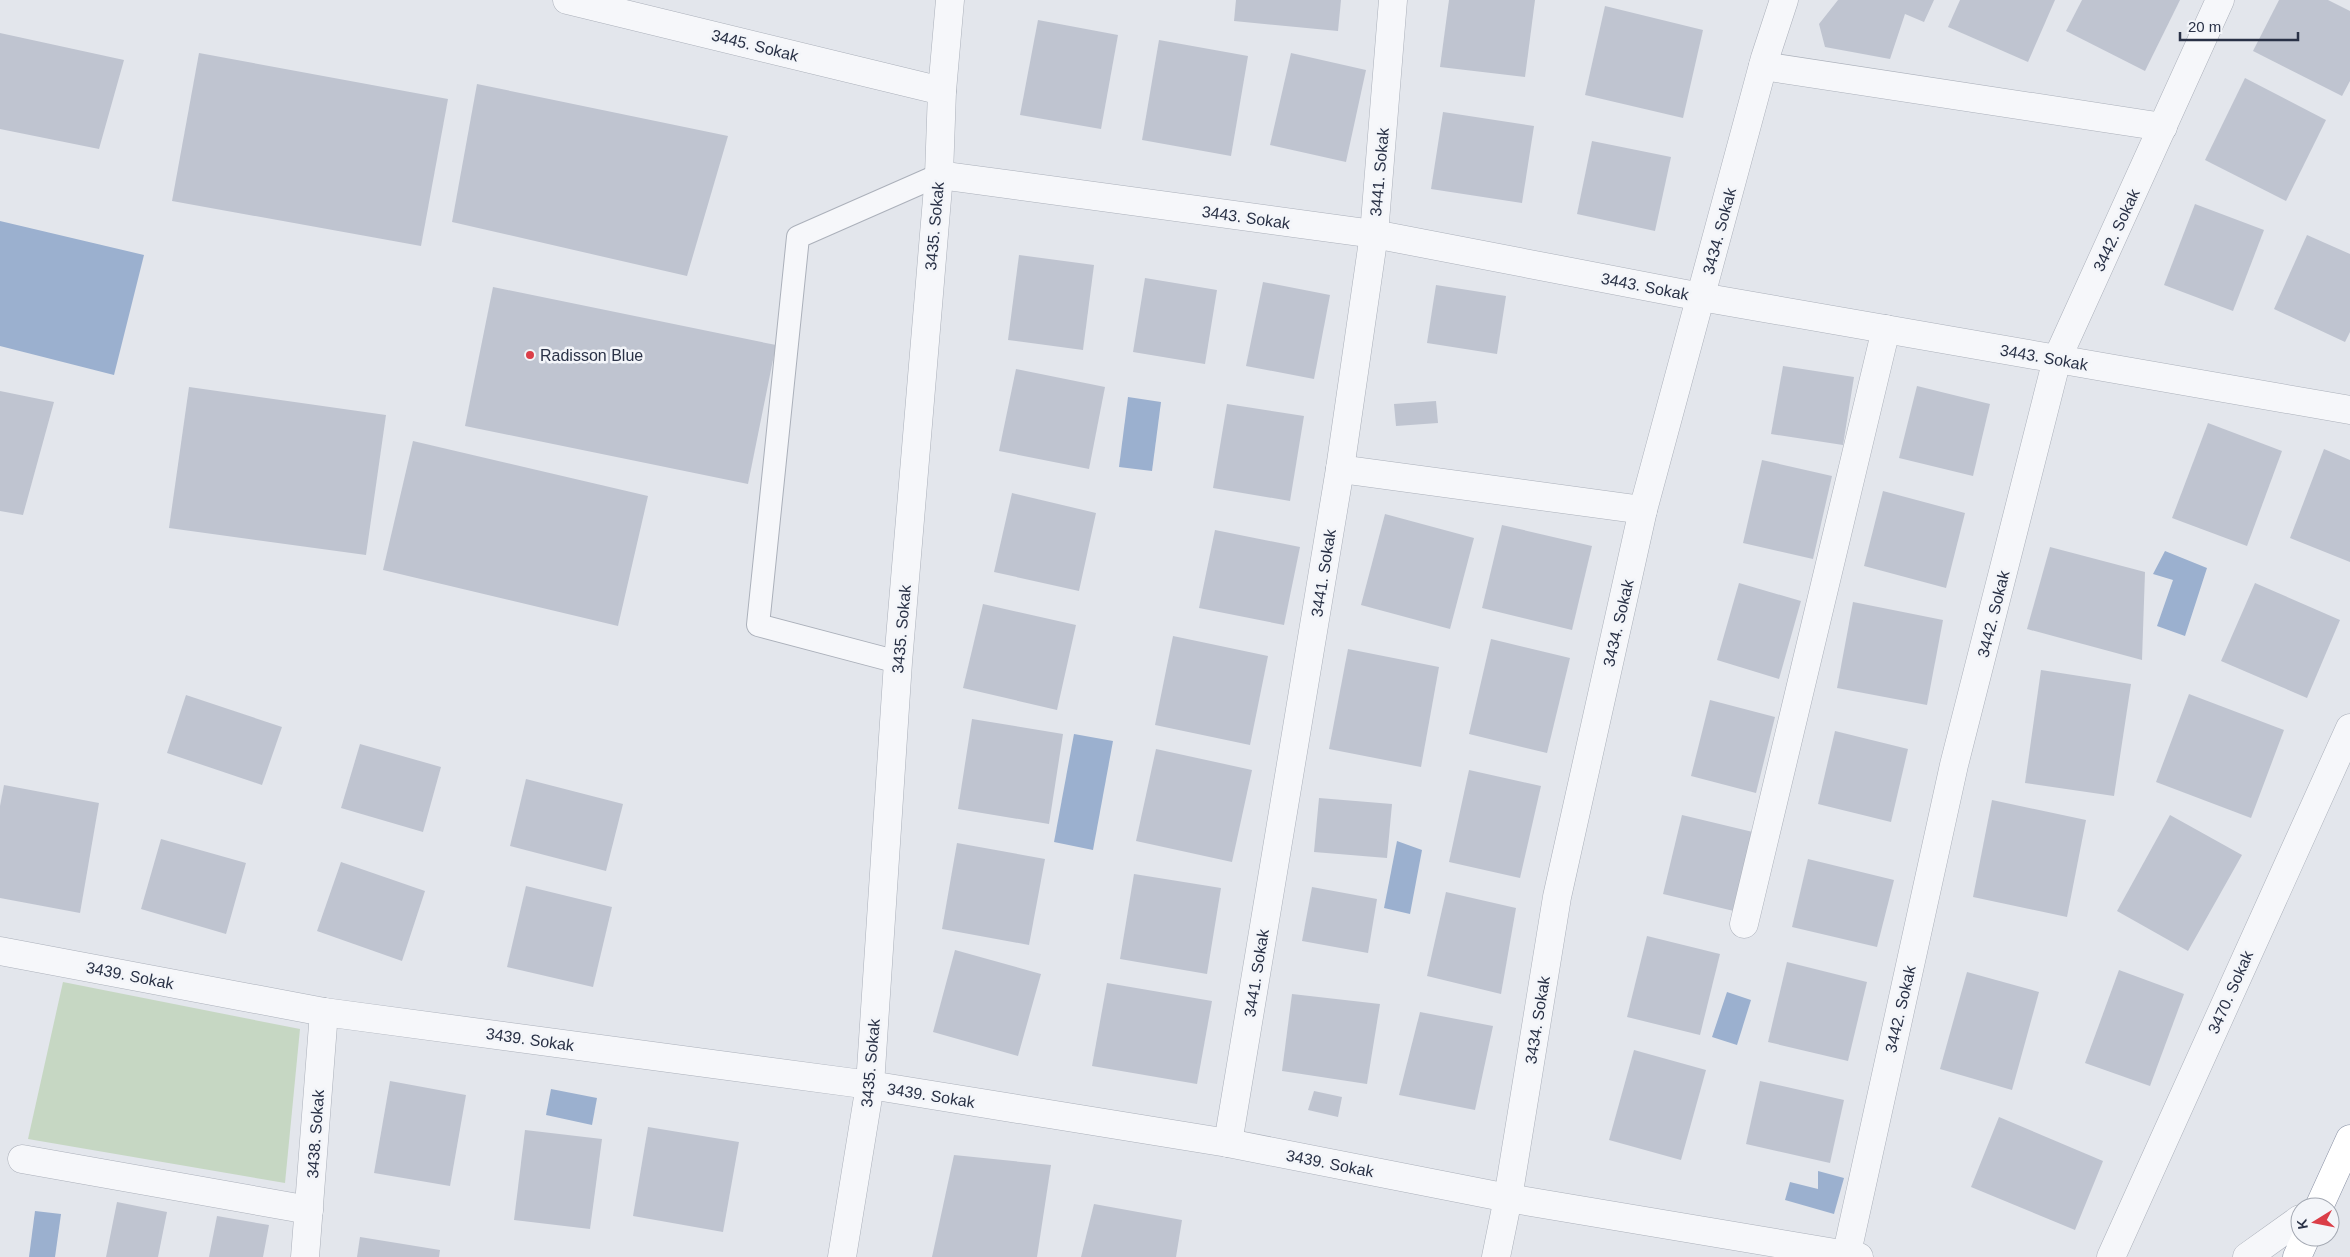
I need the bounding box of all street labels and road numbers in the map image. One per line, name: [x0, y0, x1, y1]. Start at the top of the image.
street label: 3445. Sokak: [710, 26, 801, 65]
street label: 3441. Sokak: [1367, 126, 1392, 217]
street label: 3435. Sokak: [922, 180, 947, 271]
street label: 3434. Sokak: [1700, 185, 1739, 276]
street label: 3442. Sokak: [2090, 185, 2143, 274]
street label: 3443. Sokak: [1201, 203, 1292, 232]
street label: 3443. Sokak: [1600, 270, 1691, 304]
street label: 3443. Sokak: [1999, 341, 2090, 374]
street label: 3441. Sokak: [1308, 527, 1339, 618]
street label: 3442. Sokak: [1974, 568, 2013, 659]
street label: 3434. Sokak: [1600, 577, 1637, 668]
street label: 3435. Sokak: [889, 583, 914, 674]
street label: 3441. Sokak: [1241, 927, 1272, 1018]
street label: 3470. Sokak: [2205, 947, 2257, 1036]
street label: 3439. Sokak: [85, 959, 176, 993]
street label: 3442. Sokak: [1882, 963, 1919, 1054]
street label: 3434. Sokak: [1522, 974, 1553, 1065]
street label: 3435. Sokak: [858, 1017, 883, 1108]
street label: 3439. Sokak: [485, 1025, 576, 1054]
street label: 3439. Sokak: [886, 1080, 977, 1111]
street label: 3438. Sokak: [304, 1088, 327, 1179]
street label: 3439. Sokak: [1285, 1147, 1376, 1181]

